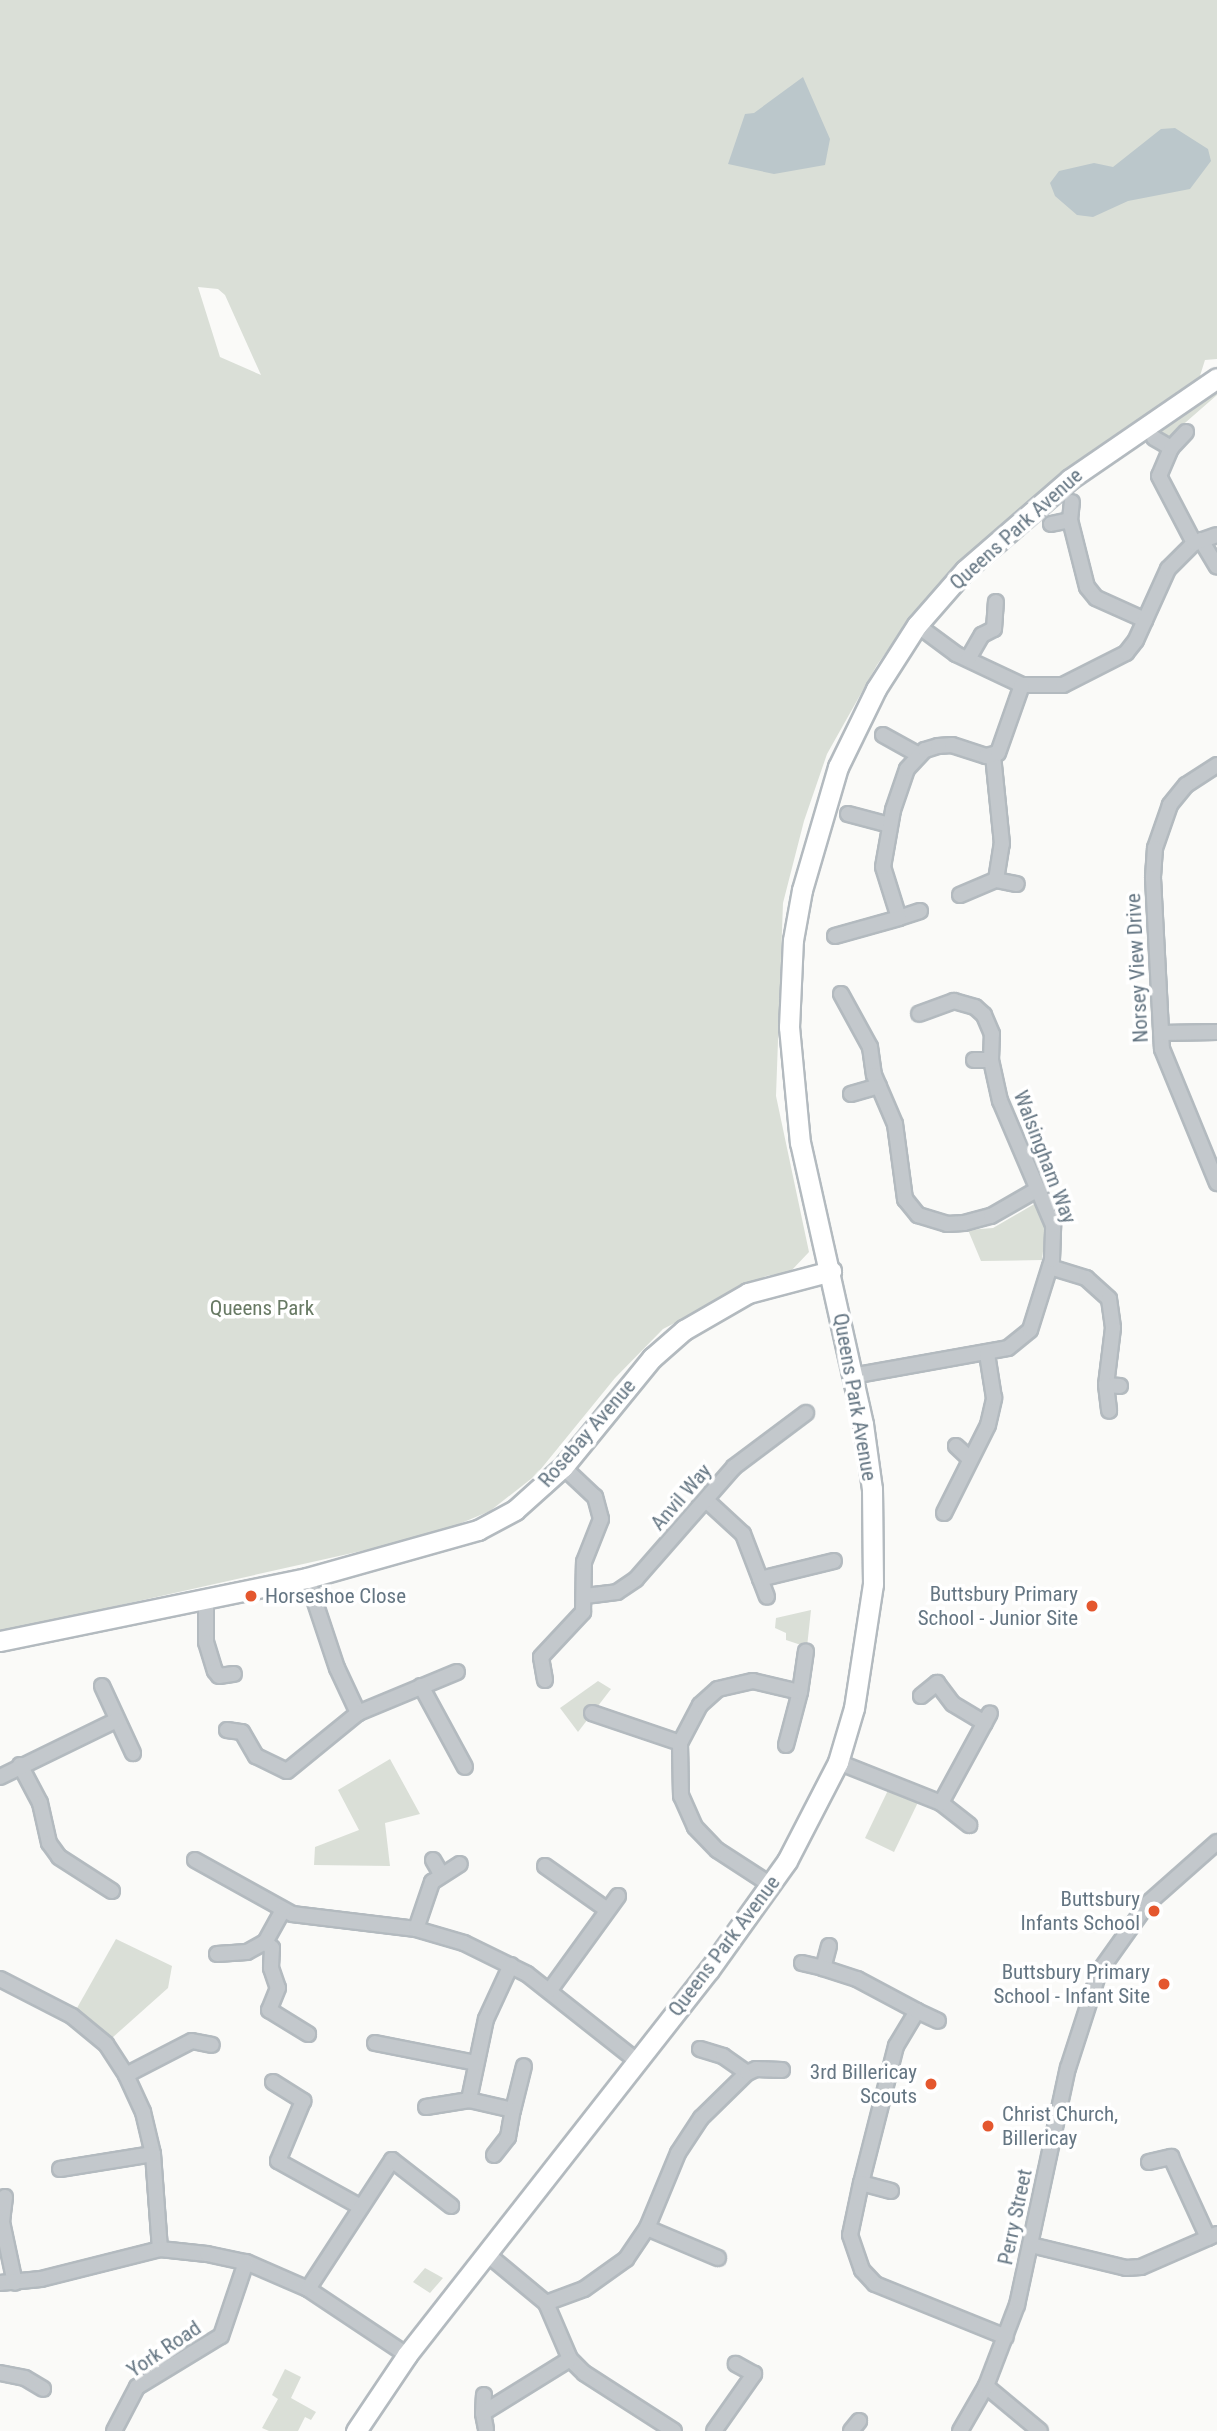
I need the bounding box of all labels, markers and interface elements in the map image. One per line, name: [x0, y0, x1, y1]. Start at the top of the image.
street label: Queens Park Avenue: [944, 463, 1088, 595]
street label: Norsey View Drive: [1121, 893, 1153, 1043]
street label: Walsingham Way: [1008, 1087, 1082, 1227]
park label: Queens Park: [210, 1295, 314, 1321]
street label: Queens Park Avenue: [828, 1311, 882, 1483]
street label: Rosebay Avenue: [533, 1374, 641, 1492]
street label: Anvil Way: [645, 1459, 717, 1535]
place label: Buttsbury Primary School - Junior Site: [918, 1581, 1078, 1631]
place label: Horseshoe Close: [265, 1583, 406, 1609]
marker: Horseshoe Close: [243, 1588, 259, 1604]
marker: Buttsbury Primary School - Junior Site: [1084, 1598, 1100, 1614]
street label: Queens Park Avenue: [663, 1871, 785, 2021]
place label: Buttsbury Infants School: [1020, 1886, 1140, 1936]
marker: Buttsbury Infants School: [1146, 1903, 1162, 1919]
place label: Buttsbury Primary School - Infant Site: [993, 1959, 1150, 2009]
marker: Buttsbury Primary School - Infant Site: [1156, 1976, 1172, 1992]
place label: 3rd Billericay Scouts: [810, 2059, 917, 2109]
marker: 3rd Billericay Scouts: [923, 2076, 939, 2092]
place label: Christ Church, Billericay: [1002, 2101, 1118, 2151]
marker: Christ Church, Billericay: [980, 2118, 996, 2134]
street label: Perry Street: [993, 2167, 1037, 2267]
street label: York Road: [122, 2315, 206, 2383]

